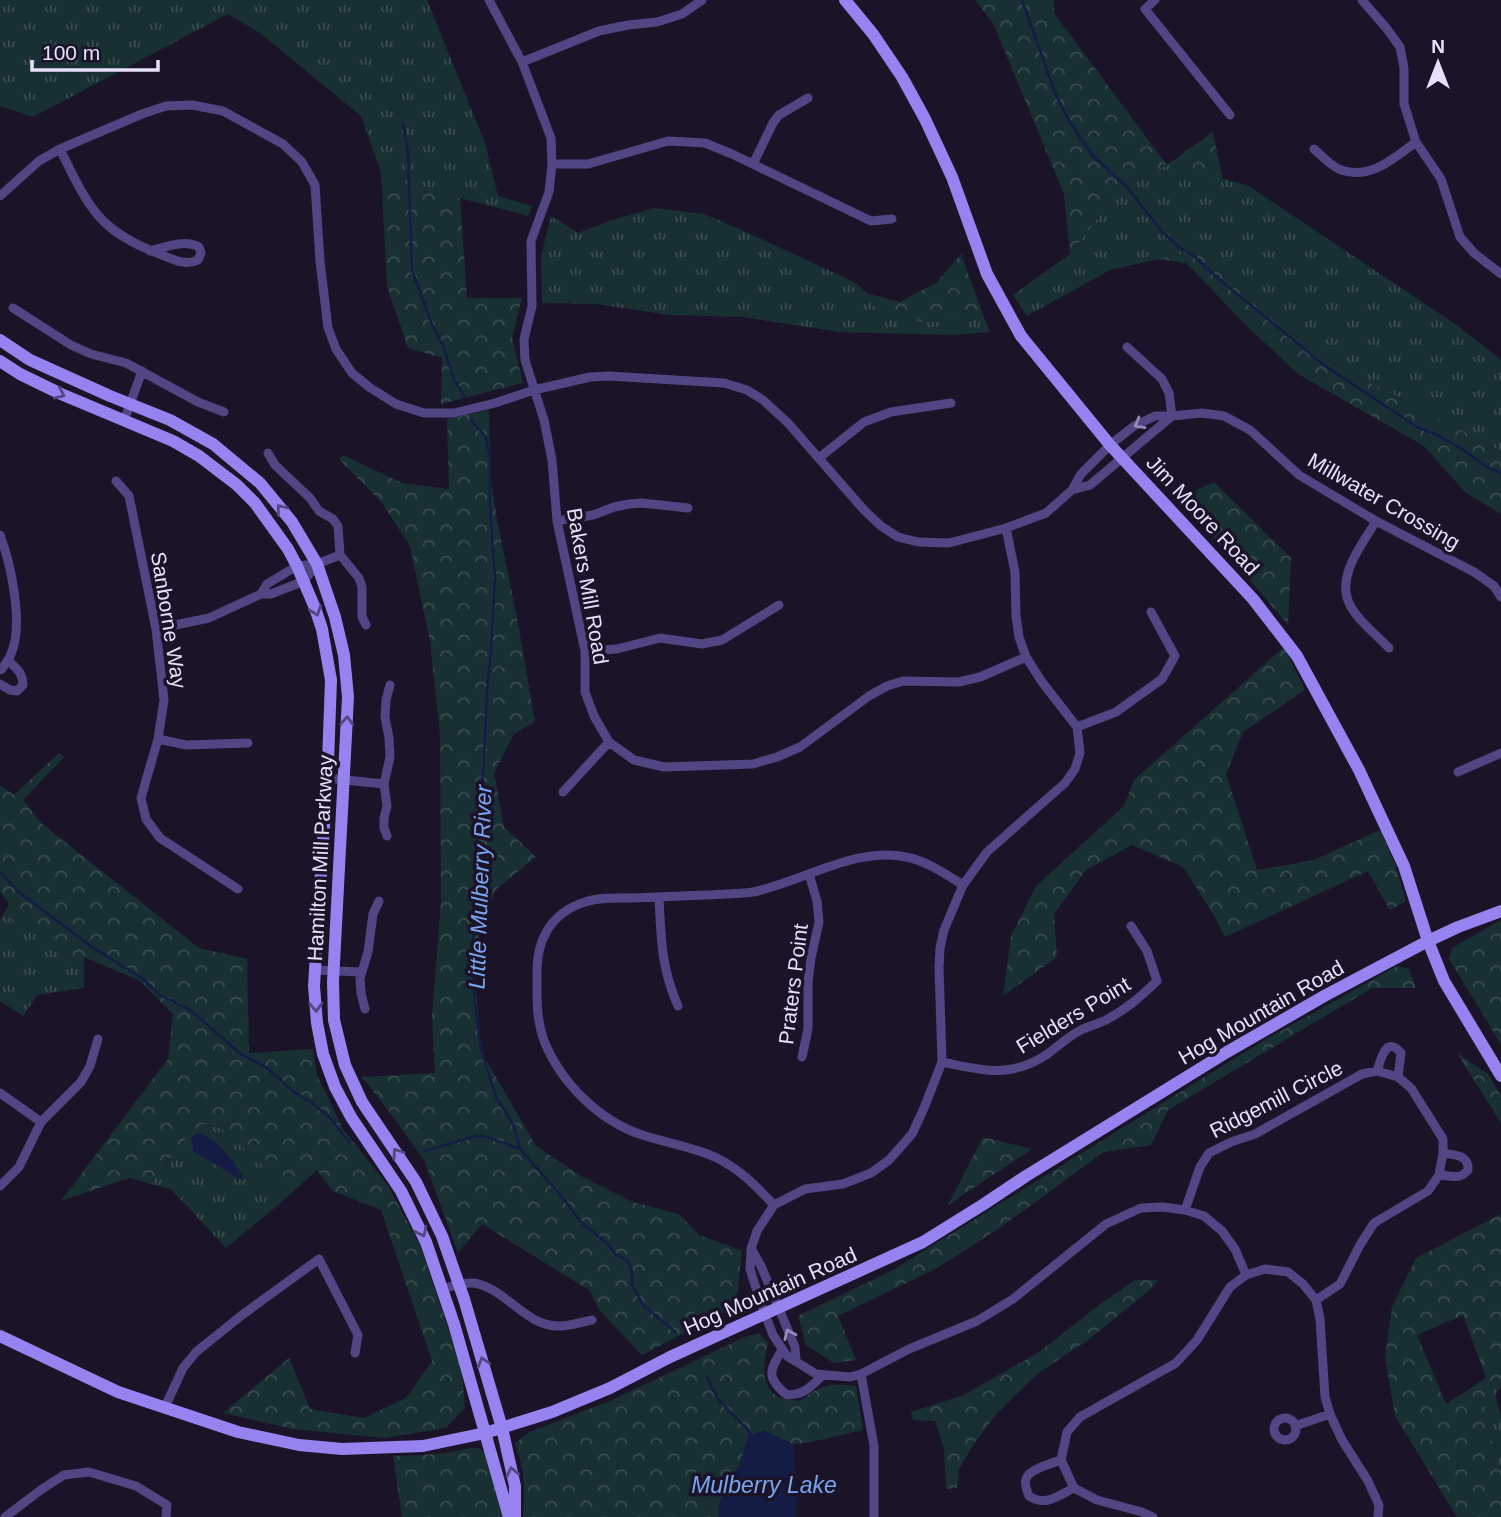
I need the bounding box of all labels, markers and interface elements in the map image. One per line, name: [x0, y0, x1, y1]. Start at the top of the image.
scale bar: [32, 28, 158, 72]
north arrow: [1403, 28, 1473, 98]
text: N: [1431, 36, 1445, 57]
text: 100 m: [42, 41, 100, 64]
one-way arrow: [53, 385, 65, 399]
one-way arrow: [1133, 416, 1146, 429]
street label: Millwater Crossing: [1304, 448, 1464, 554]
street label: Jim Moore Road: [1142, 451, 1264, 579]
one-way arrow: [277, 504, 289, 517]
street label: Bakers Mill Road: [563, 506, 613, 666]
street label: Sanborne Way: [147, 550, 191, 691]
one-way arrow: [308, 604, 322, 616]
one-way arrow: [339, 716, 354, 727]
street label: Hamilton Mill Parkway: [303, 754, 337, 962]
water label: Little Mulberry River: [463, 783, 497, 990]
street label: Praters Point: [774, 922, 812, 1046]
street label: Hog Mountain Road: [1174, 955, 1348, 1069]
street label: Fielders Point: [1012, 972, 1134, 1058]
one-way arrow: [308, 1002, 323, 1013]
street label: Ridgemill Circle: [1206, 1056, 1346, 1142]
one-way arrow: [392, 1148, 405, 1161]
one-way arrow: [413, 1225, 427, 1237]
street label: Hog Mountain Road: [680, 1243, 860, 1339]
one-way arrow: [783, 1329, 797, 1341]
one-way arrow: [476, 1357, 491, 1369]
one-way arrow: [506, 1466, 520, 1478]
water label: Mulberry Lake: [691, 1472, 837, 1498]

